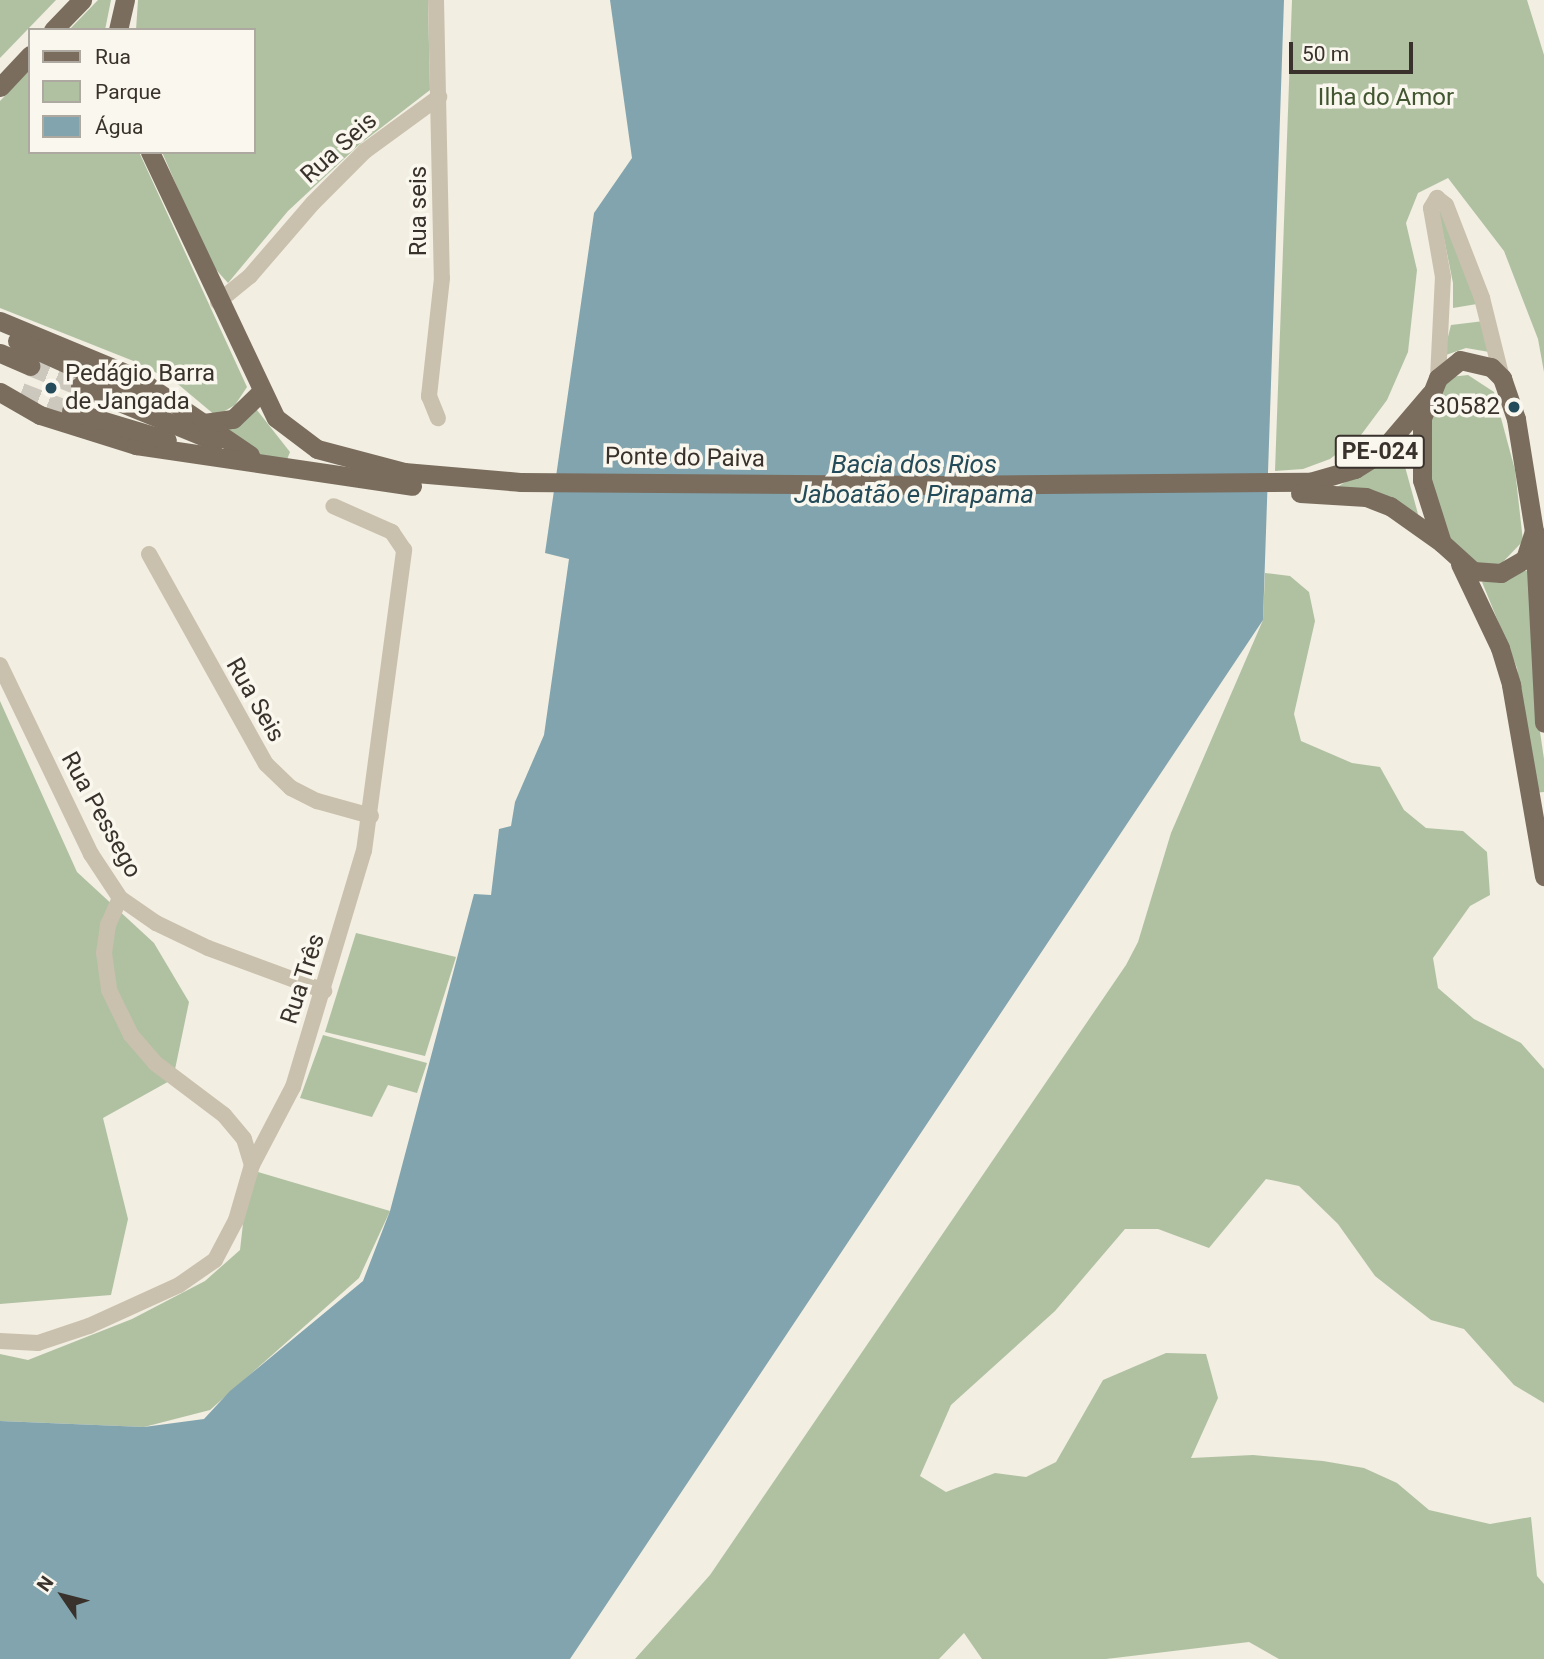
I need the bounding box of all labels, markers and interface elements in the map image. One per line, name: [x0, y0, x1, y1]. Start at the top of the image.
legend: [28, 28, 256, 154]
scale bar: [1292, 28, 1416, 72]
text: 50 m: [1302, 42, 1349, 66]
text: Rua: [95, 45, 131, 69]
text: Parque: [95, 80, 161, 104]
park label: Ilha do Amor: [1318, 84, 1454, 112]
street label: Rua Seis: [295, 106, 383, 190]
text: Água: [95, 115, 144, 139]
street label: Rua seis: [405, 166, 433, 256]
place label: Pedágio Barra de Jangada: [65, 360, 215, 416]
marker: Pedágio Barra de Jangada: [43, 380, 59, 396]
place label: 30582: [1433, 393, 1500, 421]
marker: 30582: [1506, 399, 1522, 415]
road number: PE-024: [1334, 432, 1426, 472]
street label: Ponte do Paiva: [605, 442, 765, 474]
water label: Bacia dos Rios Jaboatão e Pirapama: [794, 449, 1034, 510]
street label: Rua Seis: [219, 653, 291, 747]
street label: Rua Pessego: [55, 747, 147, 883]
street label: Rua Três: [275, 930, 331, 1028]
north arrow: [28, 1561, 98, 1631]
text: N: [32, 1572, 59, 1596]

